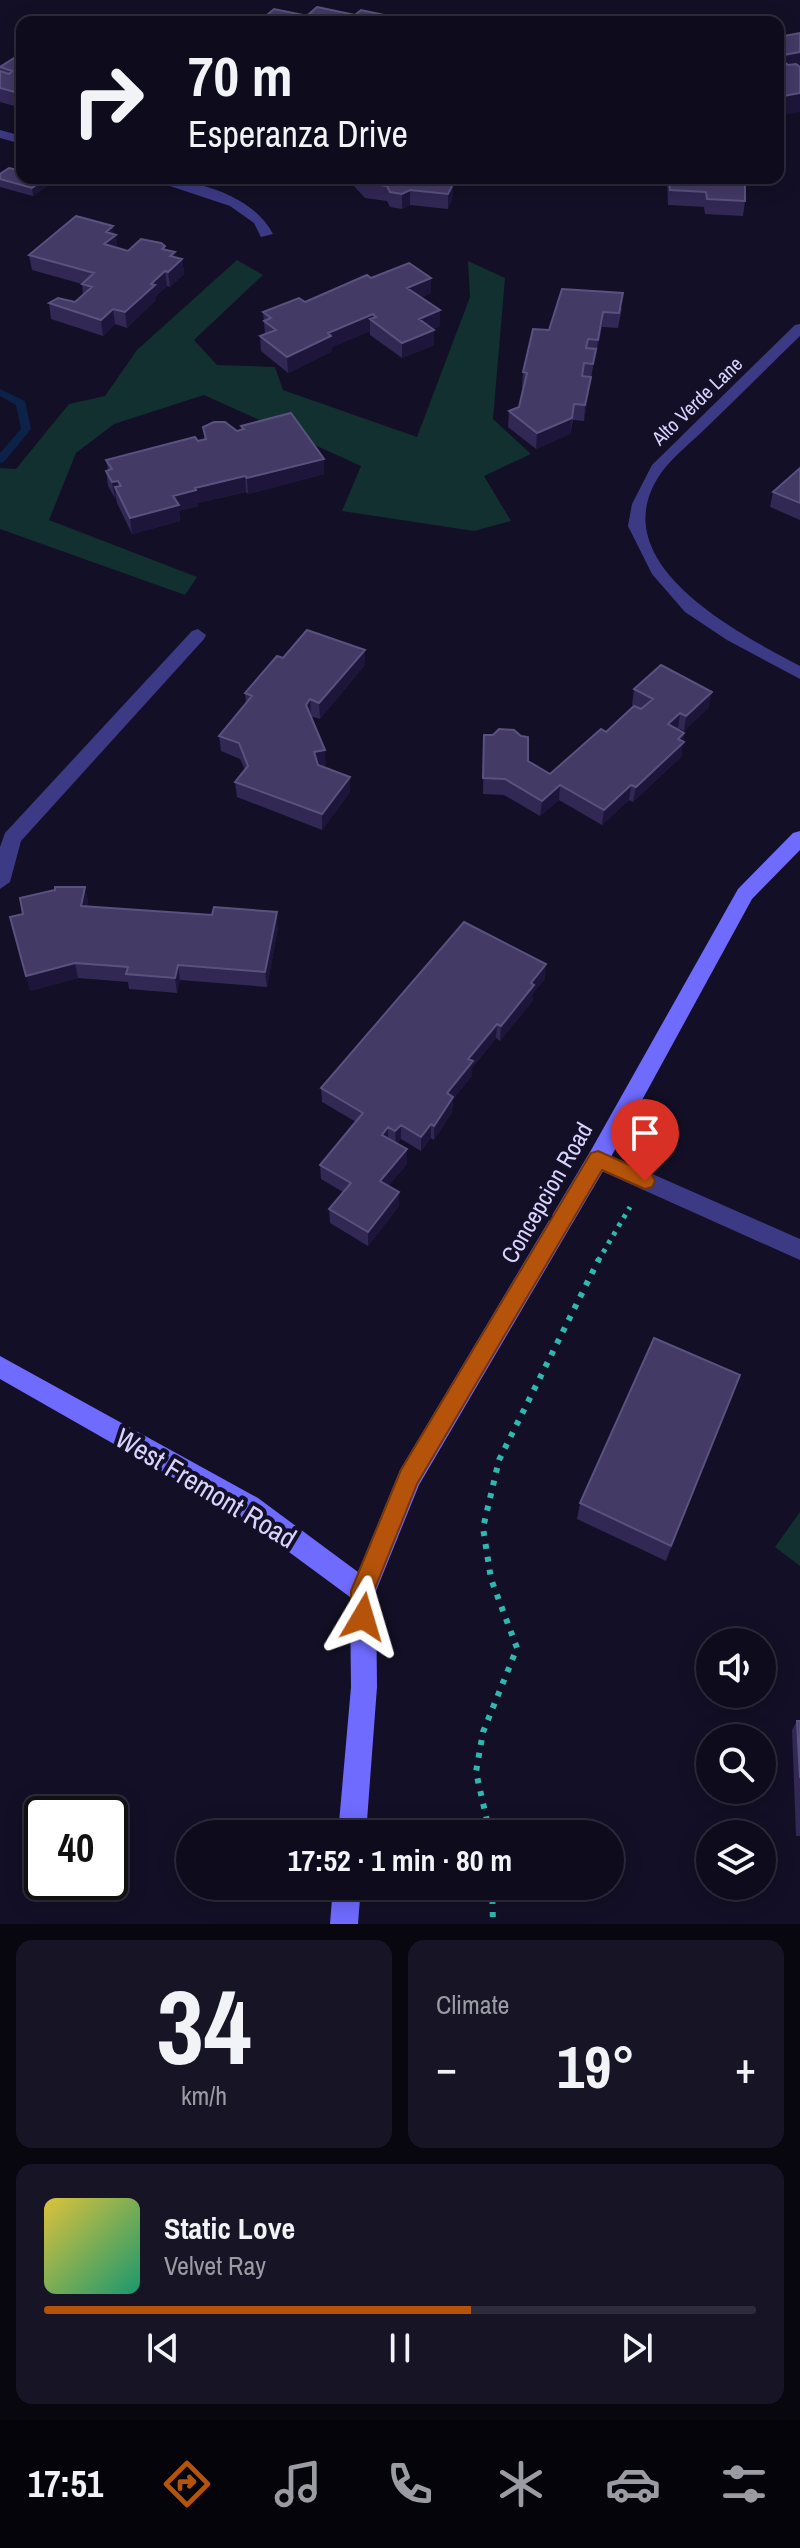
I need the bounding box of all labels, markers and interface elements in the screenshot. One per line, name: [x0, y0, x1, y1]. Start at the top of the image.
text: 70 m: [188, 38, 293, 113]
icon: right: [56, 48, 160, 152]
text: Esperanza Drive: [188, 110, 408, 158]
street label: Alto Verde Lane: [645, 350, 748, 452]
pin: [611, 1099, 679, 1181]
icon: arrive: [623, 1111, 667, 1155]
street label: Concepcion Road: [493, 1116, 599, 1269]
street label: West Fremont Road: [108, 1419, 304, 1557]
position arrow: [321, 1575, 405, 1659]
map controls: [696, 1628, 776, 1900]
button: sound: [696, 1628, 776, 1708]
button: search: [696, 1724, 776, 1804]
speed limit sign: 40: [24, 1796, 128, 1900]
button: layers: [696, 1820, 776, 1900]
text: 17:52 · 1 min · 80 m: [288, 1840, 512, 1880]
text: 34: [157, 1956, 251, 2096]
text: Climate: [436, 1987, 509, 2022]
text: 19°: [557, 2026, 635, 2107]
text: −: [436, 2037, 457, 2097]
text: +: [735, 2037, 756, 2097]
text: km/h: [181, 2078, 227, 2113]
text: Static Love: [164, 2208, 295, 2248]
text: Velvet Ray: [164, 2248, 266, 2283]
icon: previous: [141, 2326, 185, 2370]
icon: pause: [378, 2326, 422, 2370]
icon: next: [615, 2326, 659, 2370]
icon: directions: [159, 2456, 215, 2512]
icon: music: [270, 2456, 326, 2512]
icon: phone: [382, 2456, 438, 2512]
icon: climate: [493, 2456, 549, 2512]
icon: car: [605, 2456, 661, 2512]
icon: filters: [716, 2456, 772, 2512]
text: 17:51: [28, 2460, 103, 2508]

